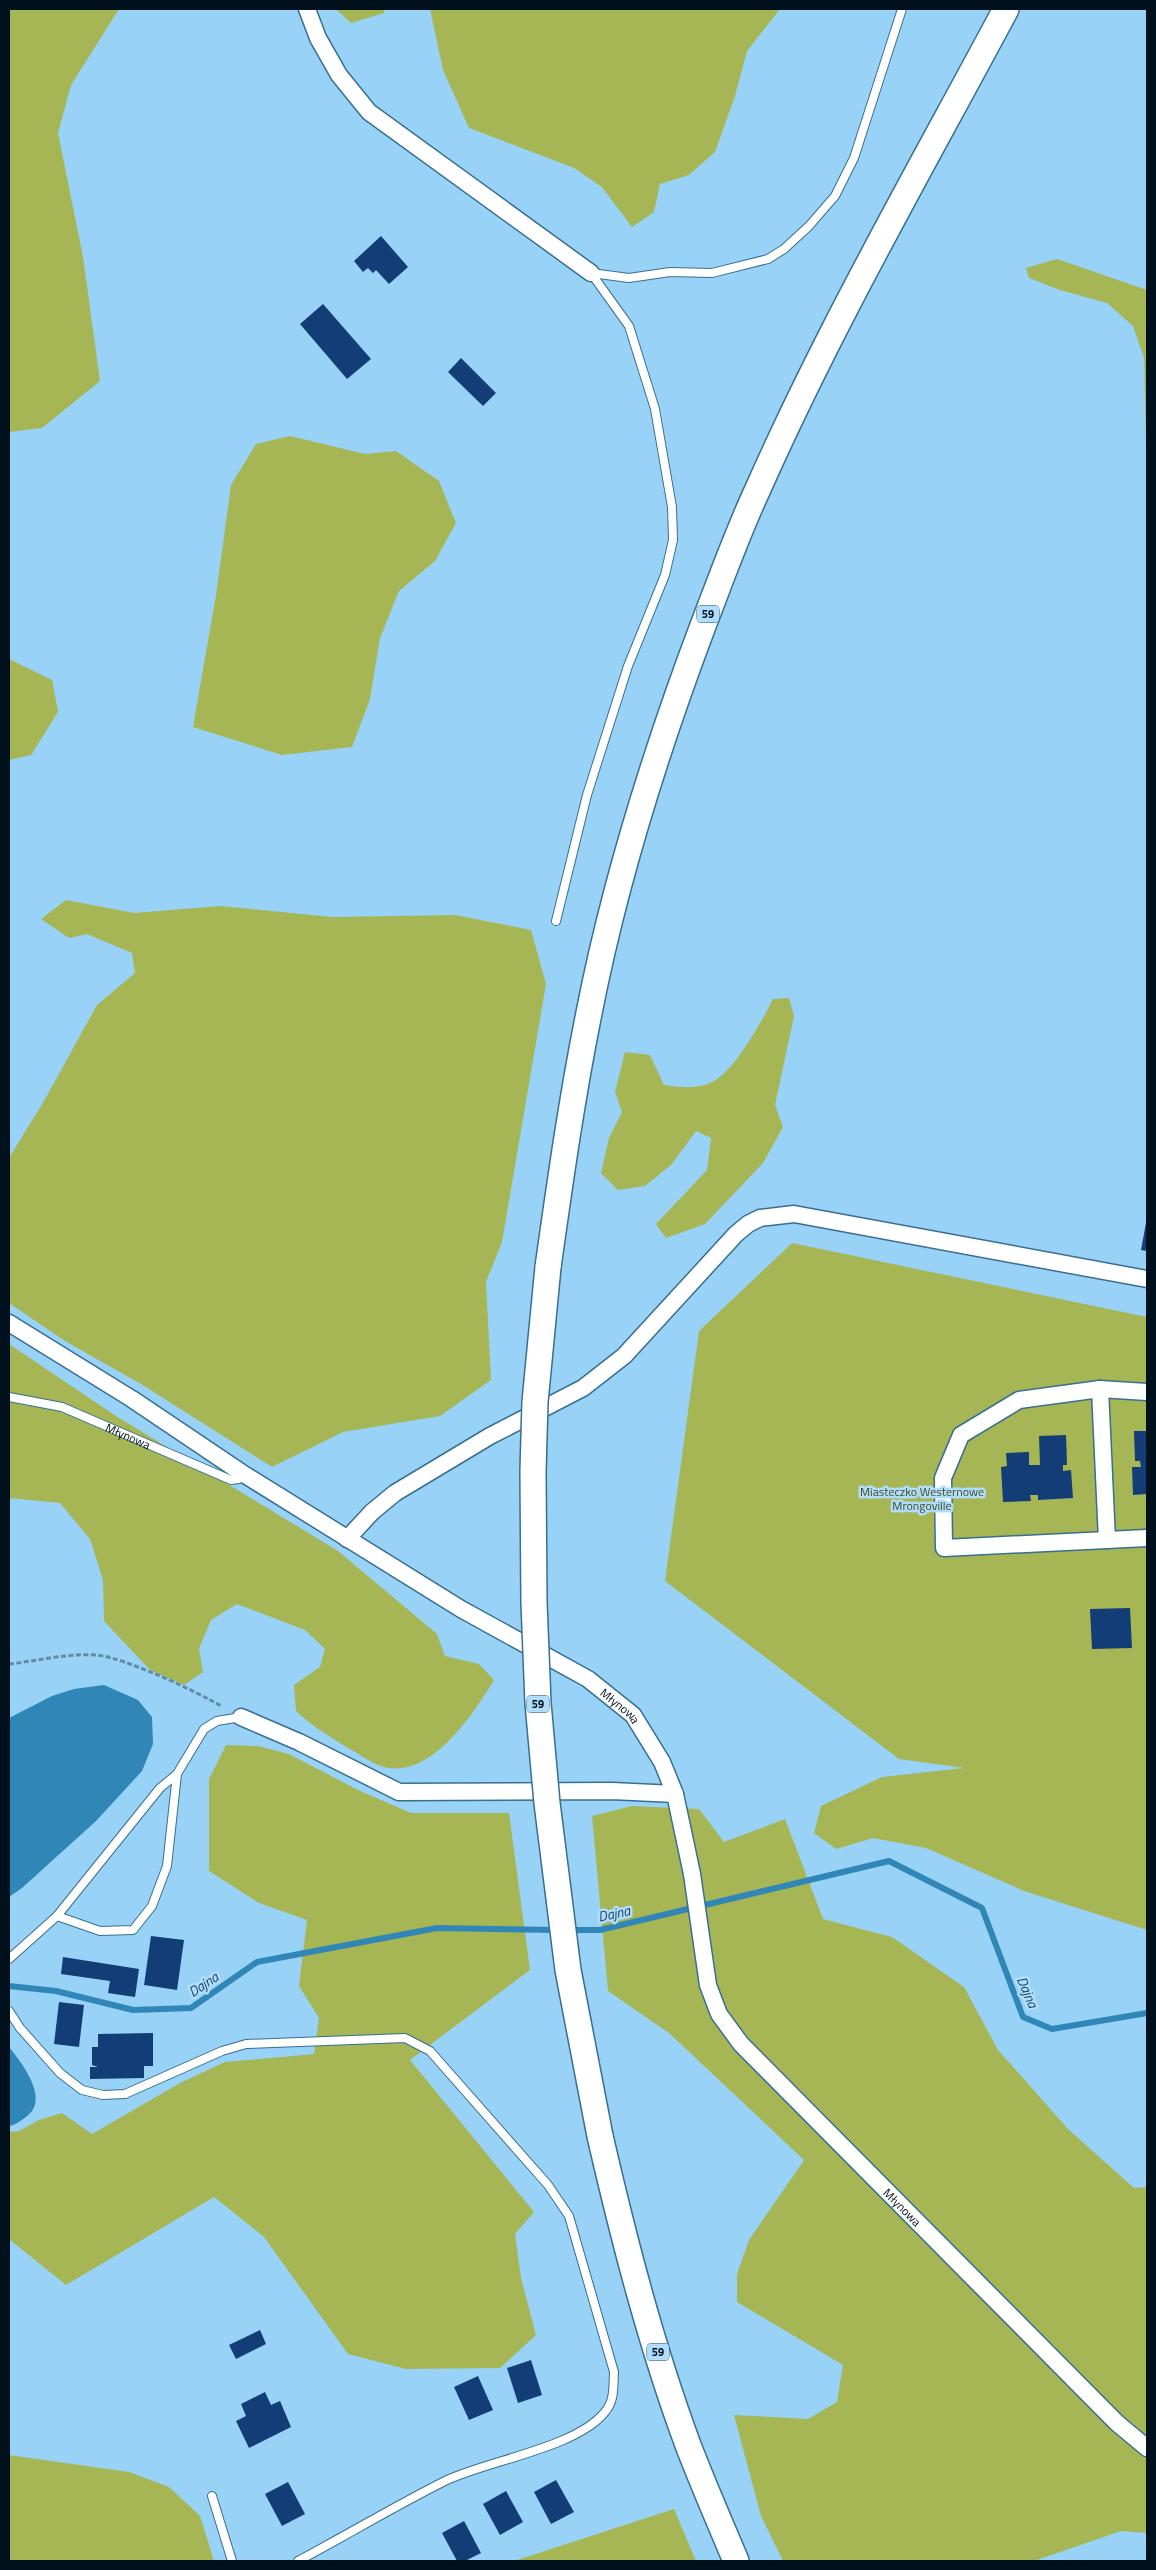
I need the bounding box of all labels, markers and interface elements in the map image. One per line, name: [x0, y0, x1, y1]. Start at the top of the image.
road number: 59: [697, 606, 719, 622]
street label: Młynowa: [103, 1417, 154, 1454]
park label: Miasteczko Westernowe Mrongoville: [860, 1482, 984, 1515]
street label: Młynowa: [596, 1683, 645, 1727]
road number: 59: [527, 1696, 549, 1712]
water label: Dajna: [596, 1899, 633, 1927]
water label: Dajna: [184, 1966, 223, 2002]
water label: Dajna: [1012, 1973, 1044, 2012]
street label: Młynowa: [879, 2183, 926, 2230]
road number: 59: [647, 2344, 669, 2360]

